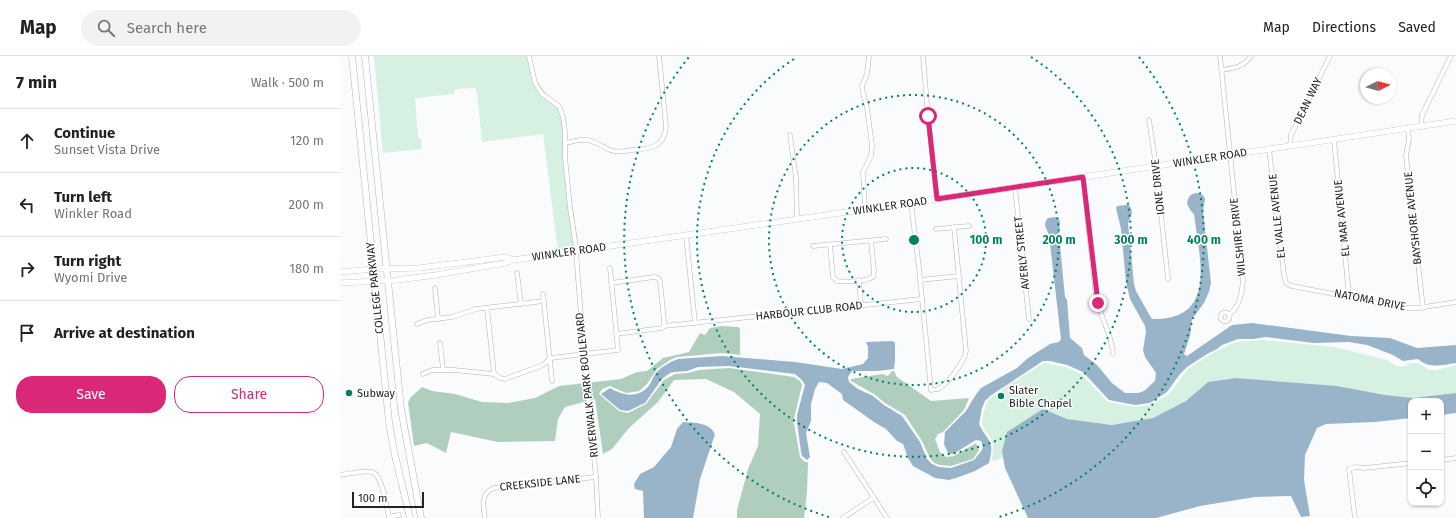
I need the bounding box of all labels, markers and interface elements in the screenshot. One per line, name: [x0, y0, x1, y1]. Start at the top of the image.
search box: [81, 10, 361, 46]
text: Map: [20, 16, 57, 39]
icon: search: [95, 17, 117, 39]
text: Search here: [127, 19, 207, 37]
text: Map: [1263, 19, 1290, 36]
text: Directions: [1312, 19, 1376, 36]
text: Saved: [1398, 19, 1436, 36]
north arrow: [1360, 68, 1396, 104]
text: 7 min: [16, 72, 57, 93]
text: Walk · 500 m: [251, 75, 324, 90]
street label: DEAN WAY: [1291, 75, 1325, 127]
route start: [919, 107, 937, 125]
text: Continue: [54, 124, 115, 142]
icon: ahead: [16, 130, 38, 152]
text: 120 m: [290, 133, 324, 148]
text: Sunset Vista Drive: [54, 142, 160, 157]
street label: WINKLER ROAD: [1172, 146, 1248, 170]
street label: IONE DRIVE: [1149, 158, 1167, 216]
street label: BAYSHORE AVENUE: [1402, 171, 1424, 265]
street label: EL VALLE AVENUE: [1266, 173, 1288, 259]
street label: EL MAR AVENUE: [1331, 179, 1353, 257]
text: Turn left: [54, 188, 112, 206]
icon: left: [16, 194, 38, 216]
street label: WINKLER ROAD: [852, 194, 928, 218]
text: 200 m: [288, 197, 324, 212]
street label: WILSHIRE DRIVE: [1227, 197, 1249, 277]
text: Winkler Road: [54, 206, 132, 221]
street label: AVERLY STREET: [1012, 215, 1032, 290]
centre of rings: [907, 233, 921, 247]
text: 100 m: [970, 233, 1002, 247]
text: 200 m: [1042, 233, 1076, 247]
text: 300 m: [1113, 233, 1148, 247]
text: 400 m: [1187, 233, 1221, 247]
street label: WINKLER ROAD: [531, 240, 607, 264]
street label: COLLEGE PARKWAY: [364, 242, 386, 334]
text: Turn right: [54, 252, 121, 270]
icon: right: [16, 258, 38, 280]
text: 180 m: [289, 261, 324, 276]
text: Wyomi Drive: [54, 270, 127, 285]
street label: NATOMA DRIVE: [1333, 287, 1407, 313]
route end: [1089, 294, 1107, 312]
street label: HARBOUR CLUB ROAD: [755, 299, 863, 323]
street label: RIVERWALK PARK BOULEVARD: [573, 312, 601, 458]
icon: arrive: [16, 322, 38, 344]
text: Arrive at destination: [54, 324, 195, 342]
button: Save: [16, 376, 166, 413]
button: Share: [174, 376, 324, 413]
place label: Slater Bible Chapel: [1009, 384, 1072, 410]
place label: Subway: [357, 387, 396, 400]
marker: Subway: [344, 388, 354, 398]
marker: Slater Bible Chapel: [996, 391, 1006, 401]
map controls: [1408, 398, 1444, 506]
button: +: [1408, 398, 1444, 434]
button: −: [1408, 434, 1444, 470]
button: locate: [1408, 470, 1444, 506]
street label: CREEKSIDE LANE: [499, 472, 581, 494]
scale bar: [352, 490, 424, 509]
text: 100 m: [358, 492, 387, 505]

